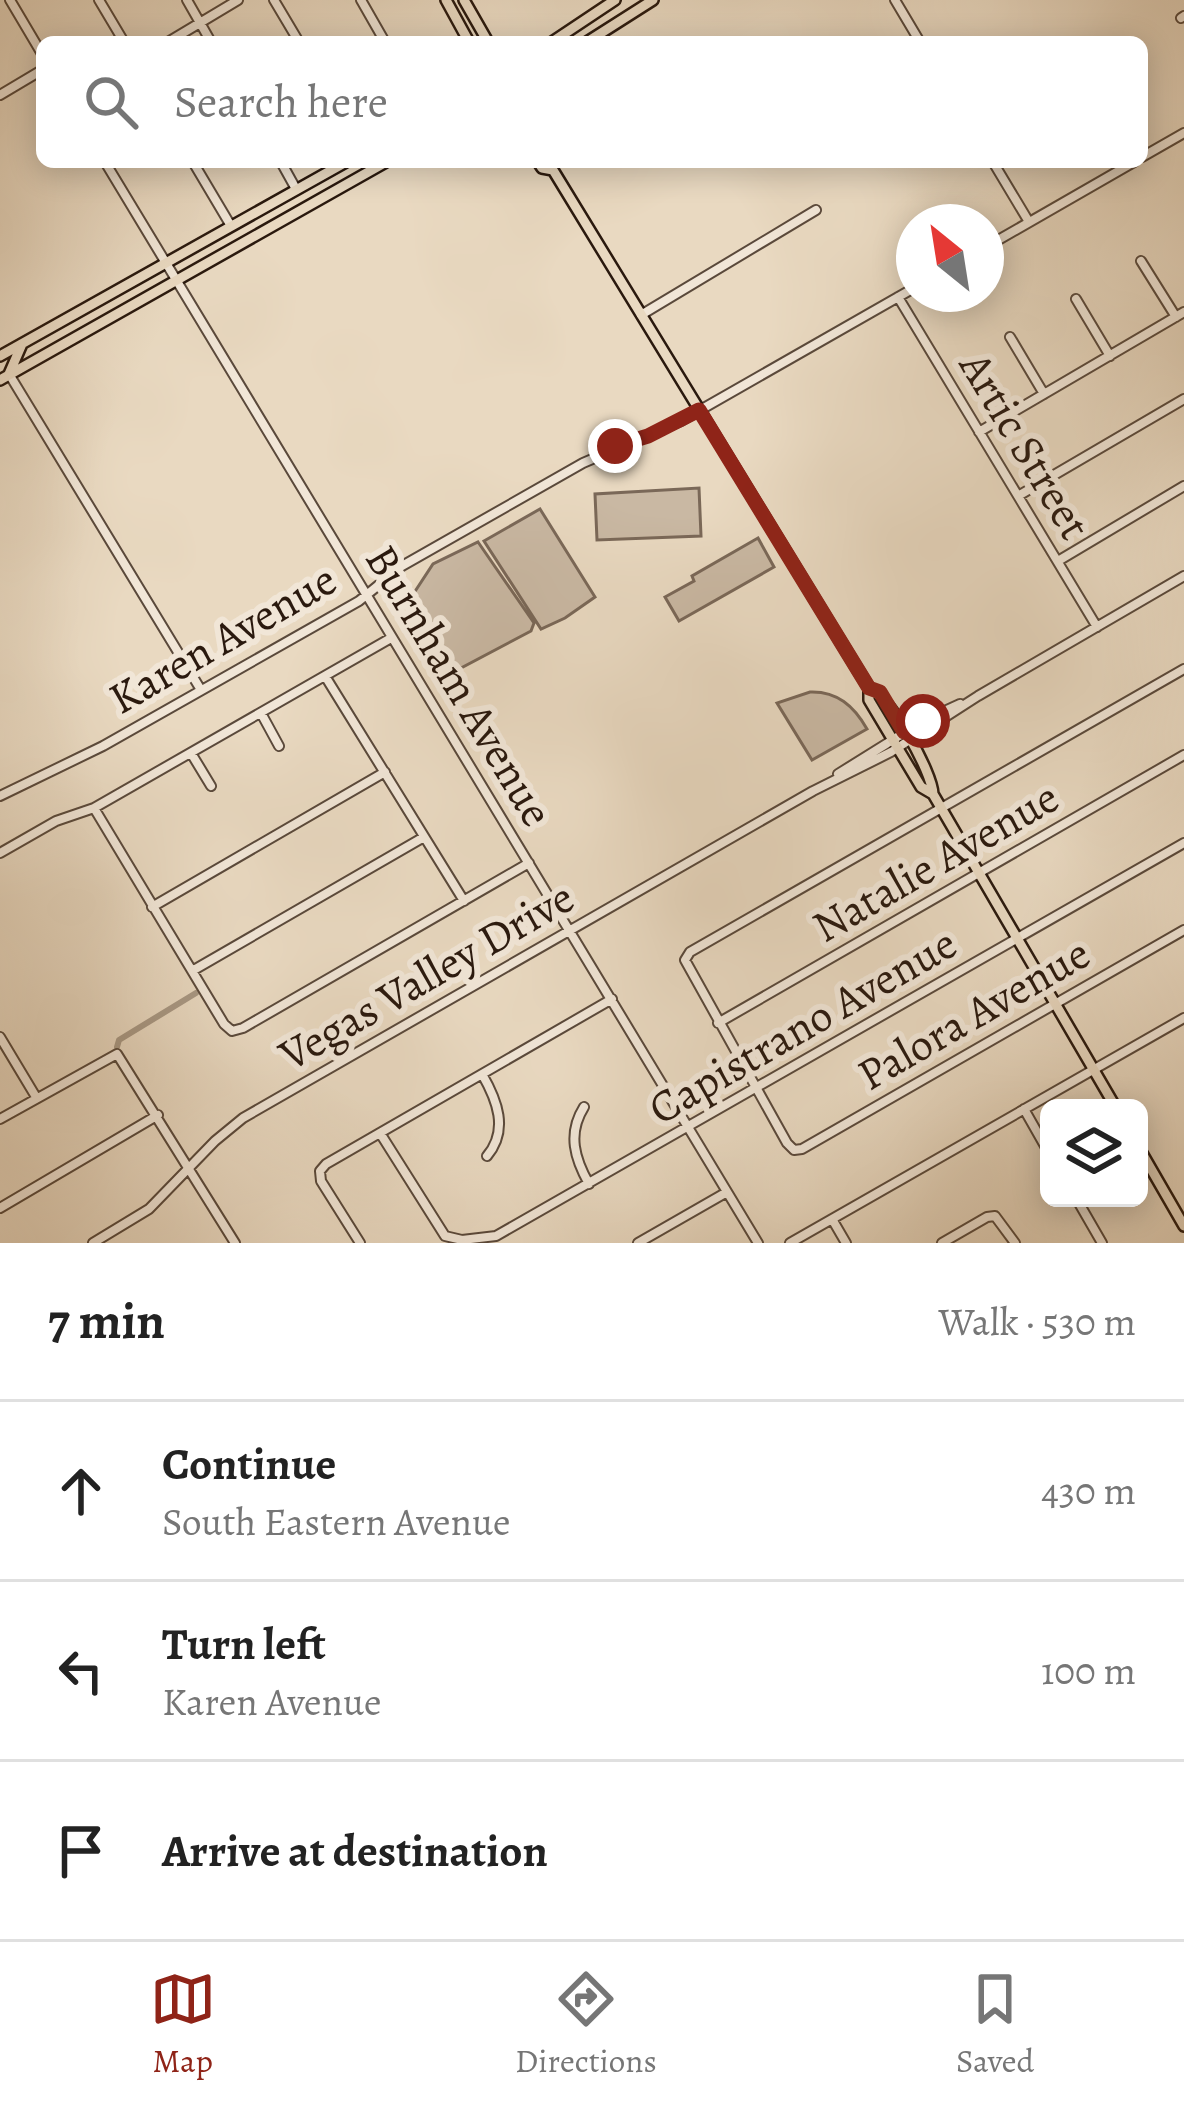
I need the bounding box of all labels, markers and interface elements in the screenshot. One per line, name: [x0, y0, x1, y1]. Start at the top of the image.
search box: [36, 36, 1148, 168]
icon: search: [78, 69, 144, 135]
text: Search here: [174, 71, 388, 133]
north arrow: [896, 204, 1004, 312]
street label: Artic Street: [944, 339, 1106, 551]
route end: [588, 419, 642, 473]
street label: Burnham Avenue: [351, 533, 568, 838]
street label: Karen Avenue: [97, 549, 348, 729]
route start: [896, 694, 950, 748]
street label: Natalie Avenue: [801, 766, 1070, 957]
street label: Vegas Valley Drive: [267, 866, 585, 1086]
street label: Capistrano Avenue: [637, 912, 968, 1139]
street label: Palora Avenue: [846, 922, 1101, 1105]
map controls: [1040, 1099, 1148, 1207]
button: layers: [1040, 1099, 1148, 1207]
text: 7 min: [48, 1286, 165, 1356]
text: Walk · 530 m: [939, 1295, 1136, 1348]
text: Continue: [162, 1433, 336, 1495]
icon: ahead: [48, 1458, 114, 1524]
text: 430 m: [1041, 1464, 1136, 1517]
text: South Eastern Avenue: [162, 1495, 510, 1548]
text: Turn left: [162, 1613, 326, 1675]
icon: left: [48, 1638, 114, 1704]
text: 100 m: [1041, 1644, 1136, 1697]
text: Karen Avenue: [162, 1675, 382, 1728]
icon: arrive: [48, 1818, 114, 1884]
text: Arrive at destination: [162, 1820, 548, 1882]
tab: Map: [150, 1966, 216, 2083]
tab: Directions: [515, 1966, 657, 2083]
tab: Saved: [956, 1966, 1034, 2083]

